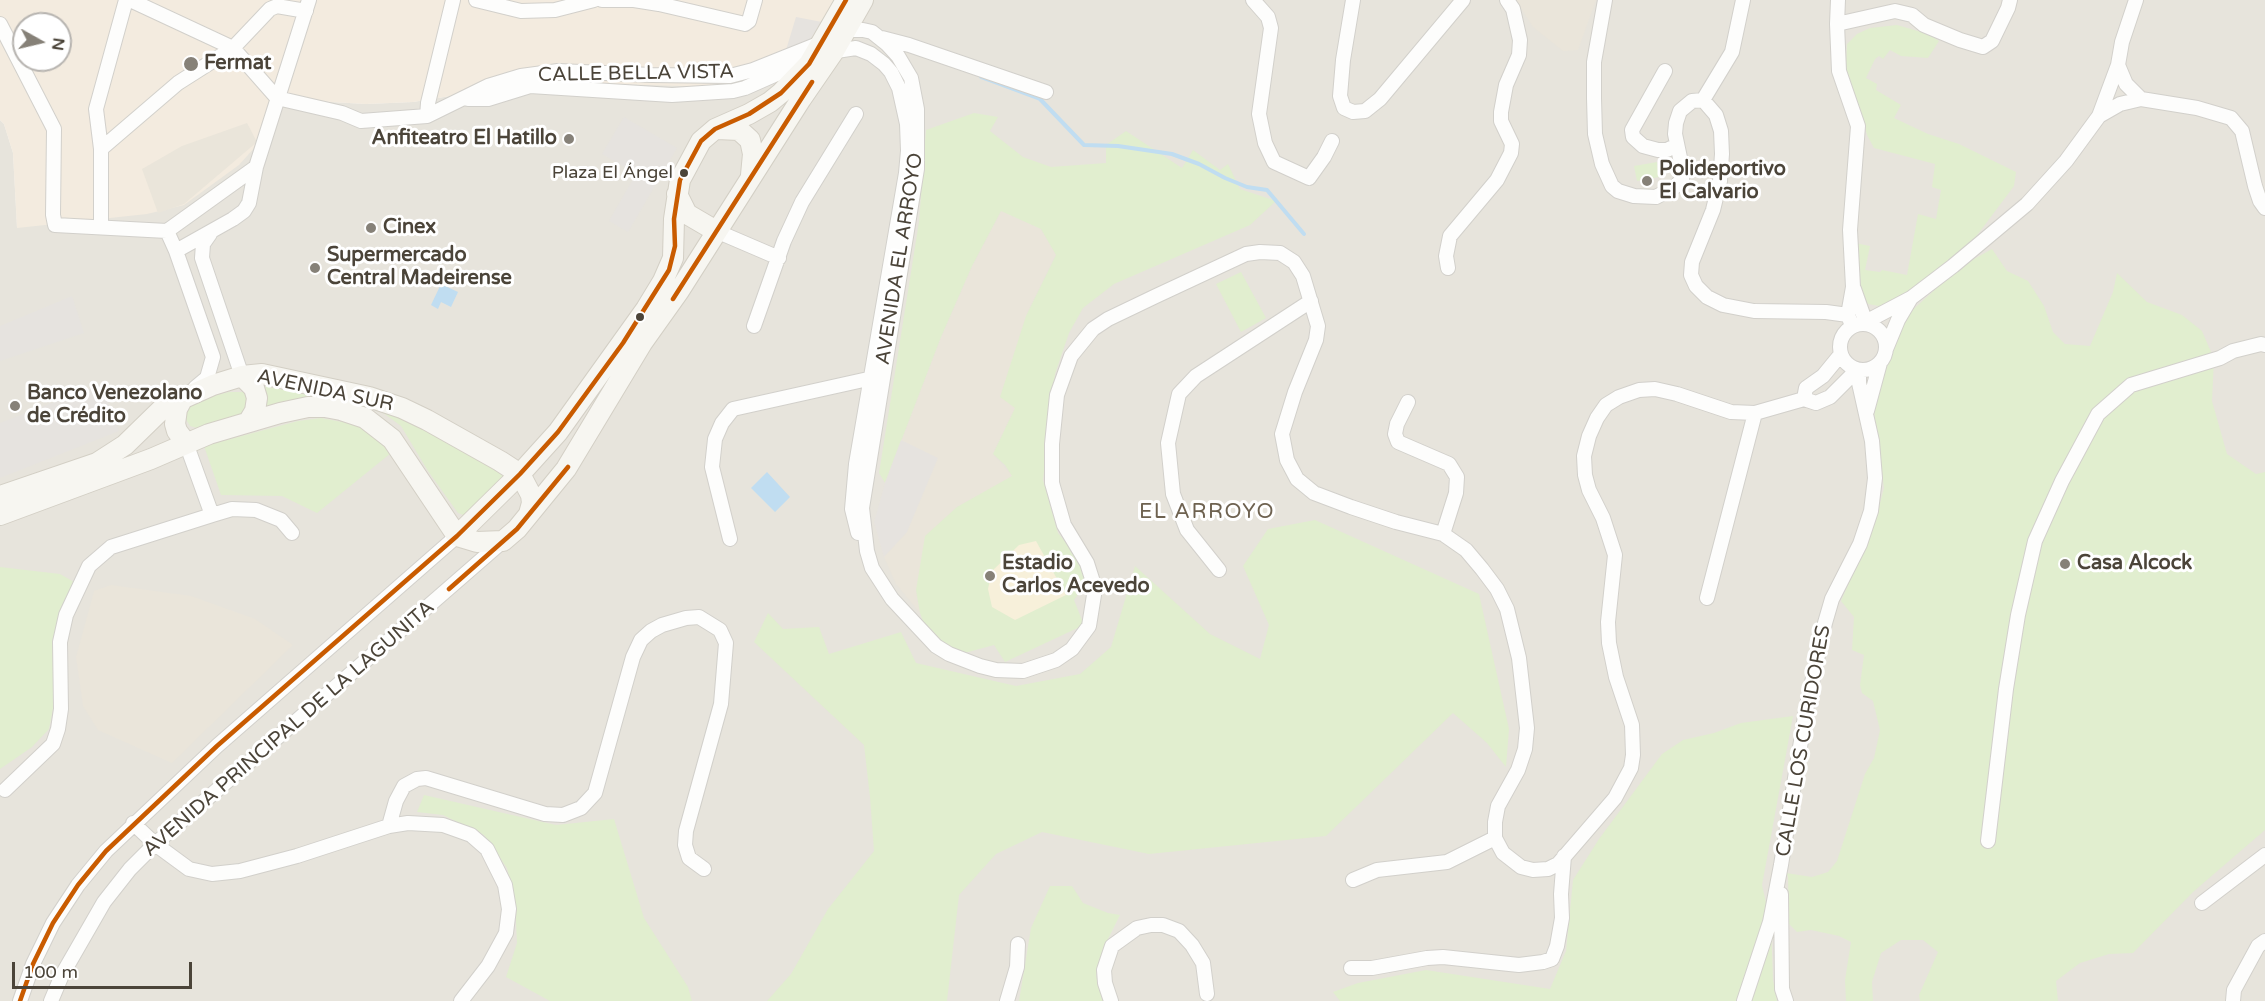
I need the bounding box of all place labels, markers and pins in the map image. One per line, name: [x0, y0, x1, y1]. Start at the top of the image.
place label: Fermat: [204, 52, 271, 76]
marker: Fermat: [182, 55, 200, 73]
place label: Anfiteatro El Hatillo: [372, 127, 557, 151]
marker: Anfiteatro El Hatillo: [562, 132, 576, 146]
place label: Polideportivo El Calvario: [1659, 158, 1786, 205]
place label: Plaza El Ángel: [552, 162, 673, 184]
marker: Plaza El Ángel: [678, 167, 690, 179]
marker: Polideportivo El Calvario: [1640, 174, 1654, 188]
place label: Cinex: [383, 216, 436, 240]
marker: Cinex: [364, 221, 378, 235]
place label: Supermercado Central Madeirense: [327, 244, 512, 291]
marker: Supermercado Central Madeirense: [308, 261, 322, 275]
unlabelled marker: [634, 311, 646, 323]
place label: Banco Venezolano de Crédito: [27, 382, 202, 429]
marker: Banco Venezolano de Crédito: [8, 399, 22, 413]
place label: Estadio Carlos Acevedo: [1002, 552, 1150, 599]
place label: Casa Alcock: [2077, 552, 2192, 576]
marker: Casa Alcock: [2058, 557, 2072, 571]
marker: Estadio Carlos Acevedo: [983, 569, 997, 583]

